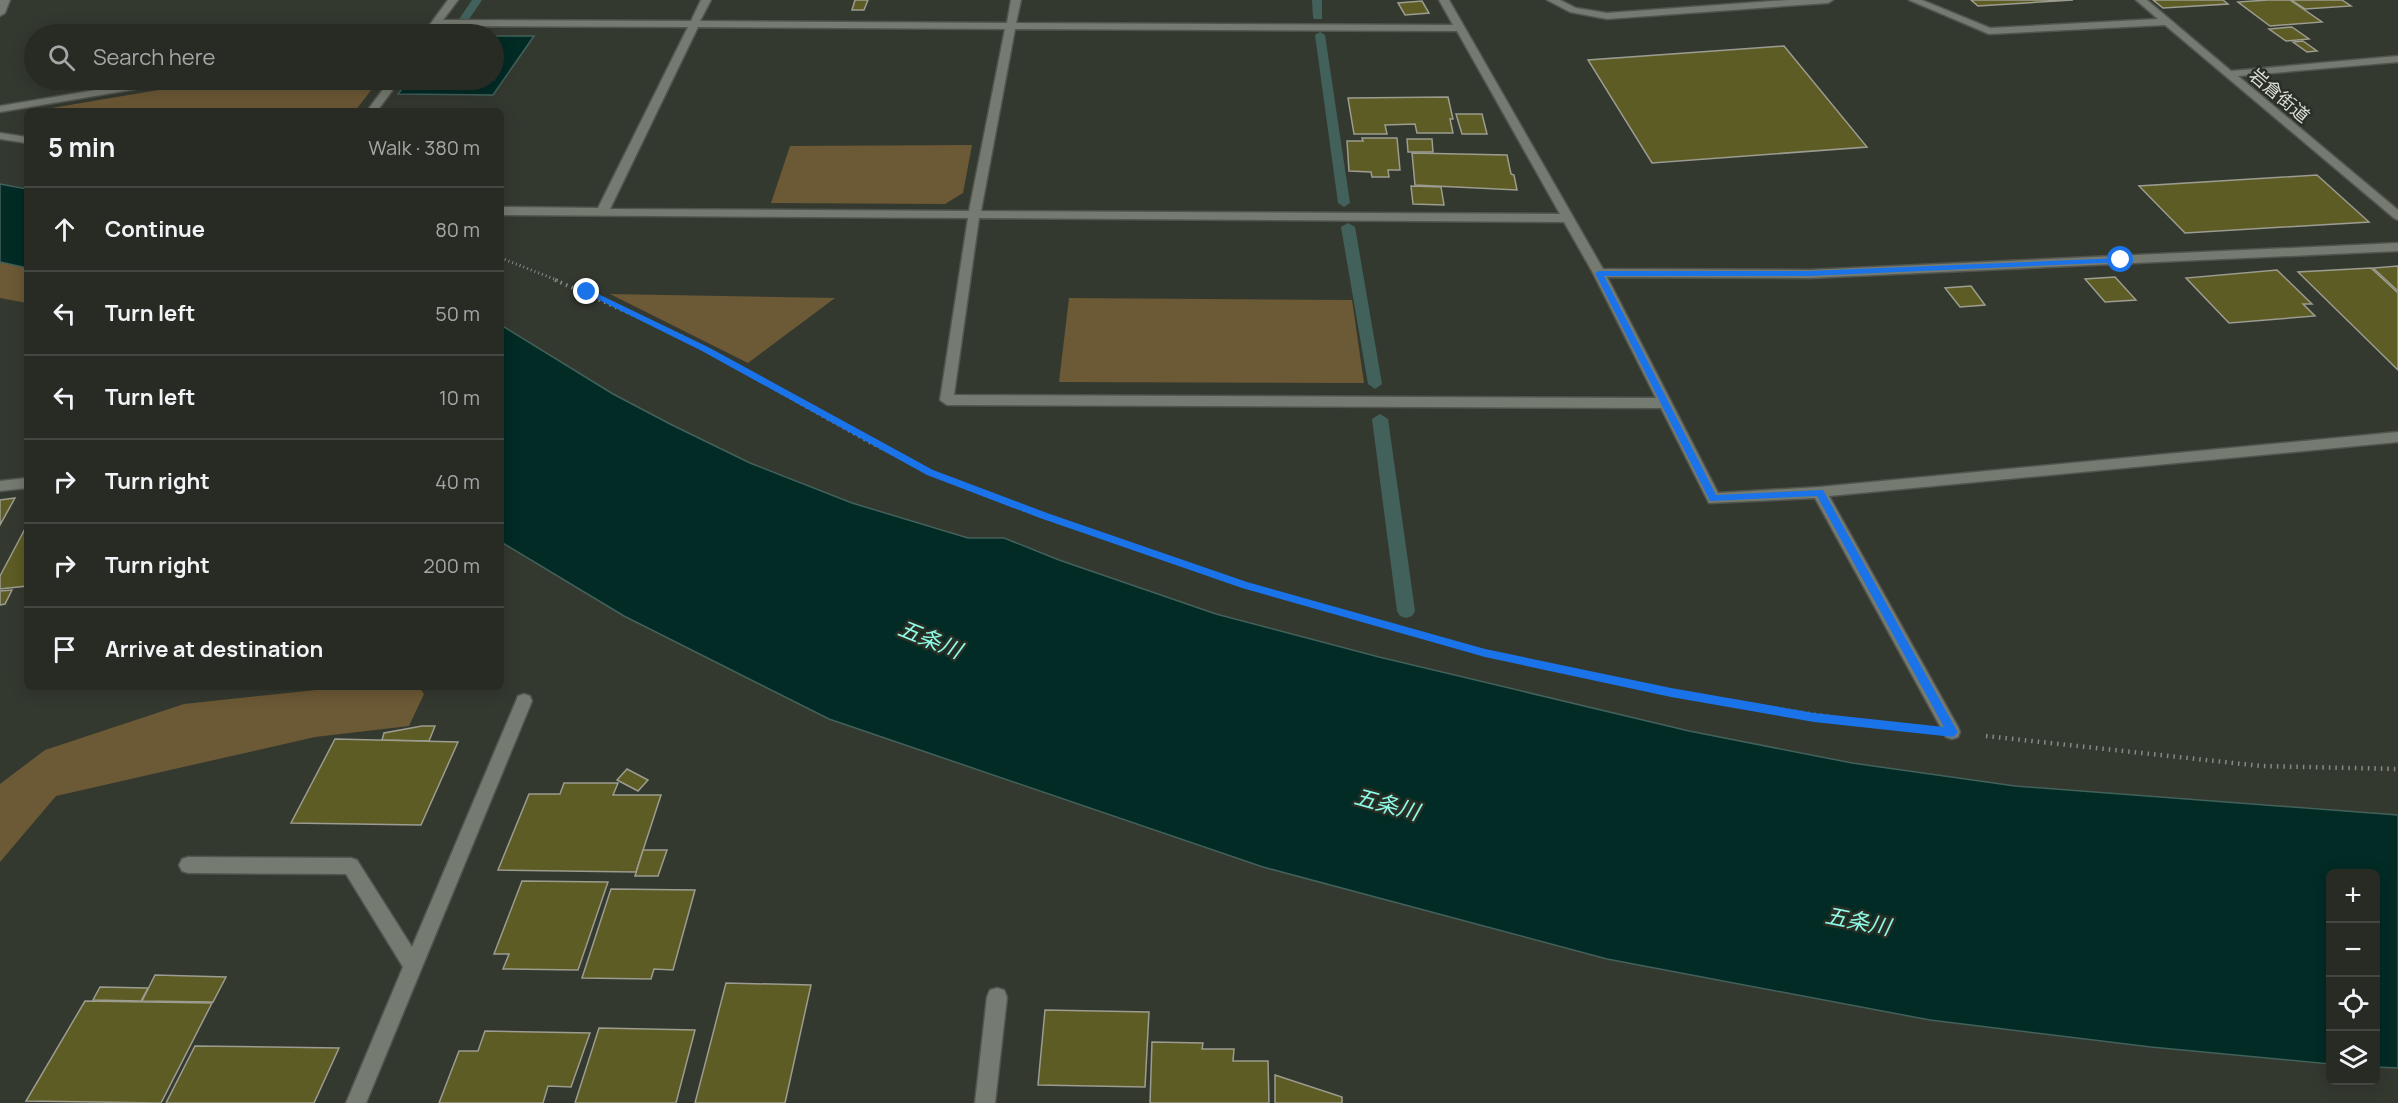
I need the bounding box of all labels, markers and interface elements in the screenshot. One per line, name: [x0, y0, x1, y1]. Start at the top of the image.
search box: [24, 24, 504, 90]
icon: search: [45, 41, 78, 74]
text: Search here: [93, 42, 215, 72]
street label: 岩倉街道: [2245, 63, 2315, 127]
text: 5 min: [48, 129, 115, 165]
text: Walk · 380 m: [368, 134, 480, 161]
icon: ahead: [48, 213, 81, 246]
text: Continue: [105, 214, 205, 244]
text: 80 m: [435, 216, 480, 243]
route start: [2107, 246, 2133, 272]
route end: [573, 278, 599, 304]
icon: left: [48, 297, 81, 330]
text: Turn left: [105, 298, 195, 328]
text: 50 m: [435, 300, 480, 327]
icon: left: [48, 381, 81, 414]
text: Turn left: [105, 382, 195, 412]
text: 10 m: [439, 384, 480, 411]
icon: right: [48, 465, 81, 498]
text: Turn right: [105, 466, 210, 496]
text: 40 m: [435, 468, 480, 495]
icon: right: [48, 549, 81, 582]
text: Turn right: [105, 550, 210, 580]
text: 200 m: [423, 552, 480, 579]
water label: 五条川: [894, 613, 968, 666]
icon: arrive: [48, 633, 81, 666]
text: Arrive at destination: [105, 634, 323, 664]
water label: 五条川: [1351, 781, 1425, 828]
map controls: [2326, 869, 2380, 1085]
button: +: [2326, 869, 2380, 923]
water label: 五条川: [1823, 900, 1895, 942]
button: −: [2326, 923, 2380, 977]
button: locate: [2326, 977, 2380, 1031]
button: layers: [2326, 1031, 2380, 1085]

